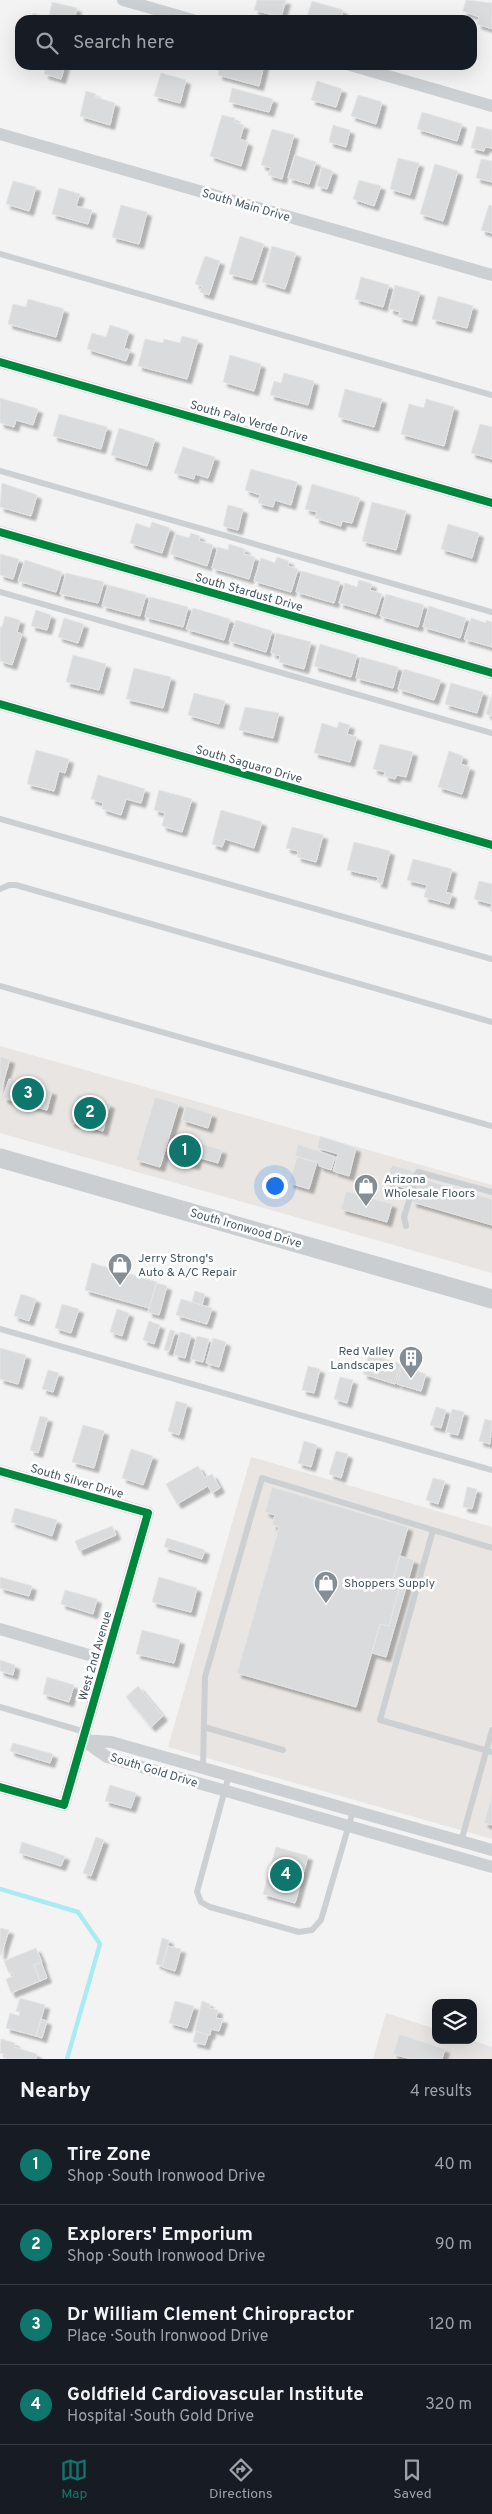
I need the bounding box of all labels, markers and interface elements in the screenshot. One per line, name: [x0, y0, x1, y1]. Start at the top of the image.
search box: [15, 15, 477, 70]
icon: search: [33, 29, 61, 57]
text: Search here: [73, 31, 175, 55]
street label: South Main Drive: [200, 186, 292, 226]
street label: South Palo Verde Drive: [188, 397, 310, 446]
street label: South Stardust Drive: [193, 570, 304, 616]
street label: South Saguaro Drive: [193, 742, 304, 788]
pin: 3: [12, 1075, 44, 1113]
pin: 2: [74, 1094, 106, 1132]
pin: 1: [169, 1132, 201, 1170]
place label: Arizona Wholesale Floors: [384, 1172, 475, 1202]
your location: [262, 1173, 288, 1199]
shop icon: Arizona Wholesale Floors: [353, 1173, 379, 1207]
street label: South Ironwood Drive: [188, 1205, 303, 1253]
place label: Jerry Strong's Auto & A/C Repair: [138, 1251, 237, 1281]
shop icon: Jerry Strong's Auto & A/C Repair: [107, 1252, 133, 1286]
place label: Red Valley Landscapes: [330, 1344, 394, 1374]
building icon: Red Valley Landscapes: [398, 1345, 424, 1379]
street label: South Silver Drive: [28, 1461, 125, 1503]
shop icon: Shoppers Supply: [313, 1570, 339, 1604]
place label: Shoppers Supply: [344, 1576, 435, 1592]
street label: West 2nd Avenue: [76, 1610, 116, 1703]
street label: South Gold Drive: [108, 1750, 199, 1792]
pin: 4: [270, 1856, 302, 1894]
map controls: [432, 1999, 477, 2044]
button: layers: [432, 1999, 477, 2044]
text: Nearby: [20, 2078, 91, 2105]
text: 4 results: [410, 2082, 472, 2102]
text: Tire Zone: [67, 2143, 151, 2167]
text: 1: [33, 2155, 39, 2175]
text: 40 m: [434, 2155, 472, 2175]
text: Shop · South Ironwood Drive: [67, 2167, 265, 2187]
text: Explorers' Emporium: [67, 2223, 253, 2247]
text: 2: [31, 2235, 41, 2255]
text: 90 m: [435, 2235, 472, 2255]
text: Shop · South Ironwood Drive: [67, 2247, 265, 2267]
text: Dr William Clement Chiropractor: [67, 2303, 354, 2327]
text: 3: [31, 2315, 41, 2335]
text: 120 m: [429, 2315, 472, 2335]
text: Place · South Ironwood Drive: [67, 2327, 268, 2347]
text: Goldfield Cardiovascular Institute: [67, 2383, 364, 2407]
text: 4: [31, 2395, 41, 2415]
text: 320 m: [425, 2395, 472, 2415]
text: Hospital · South Gold Drive: [67, 2407, 254, 2427]
tab: Map: [60, 2456, 88, 2503]
tab: Directions: [209, 2456, 273, 2503]
tab: Saved: [393, 2456, 432, 2503]

